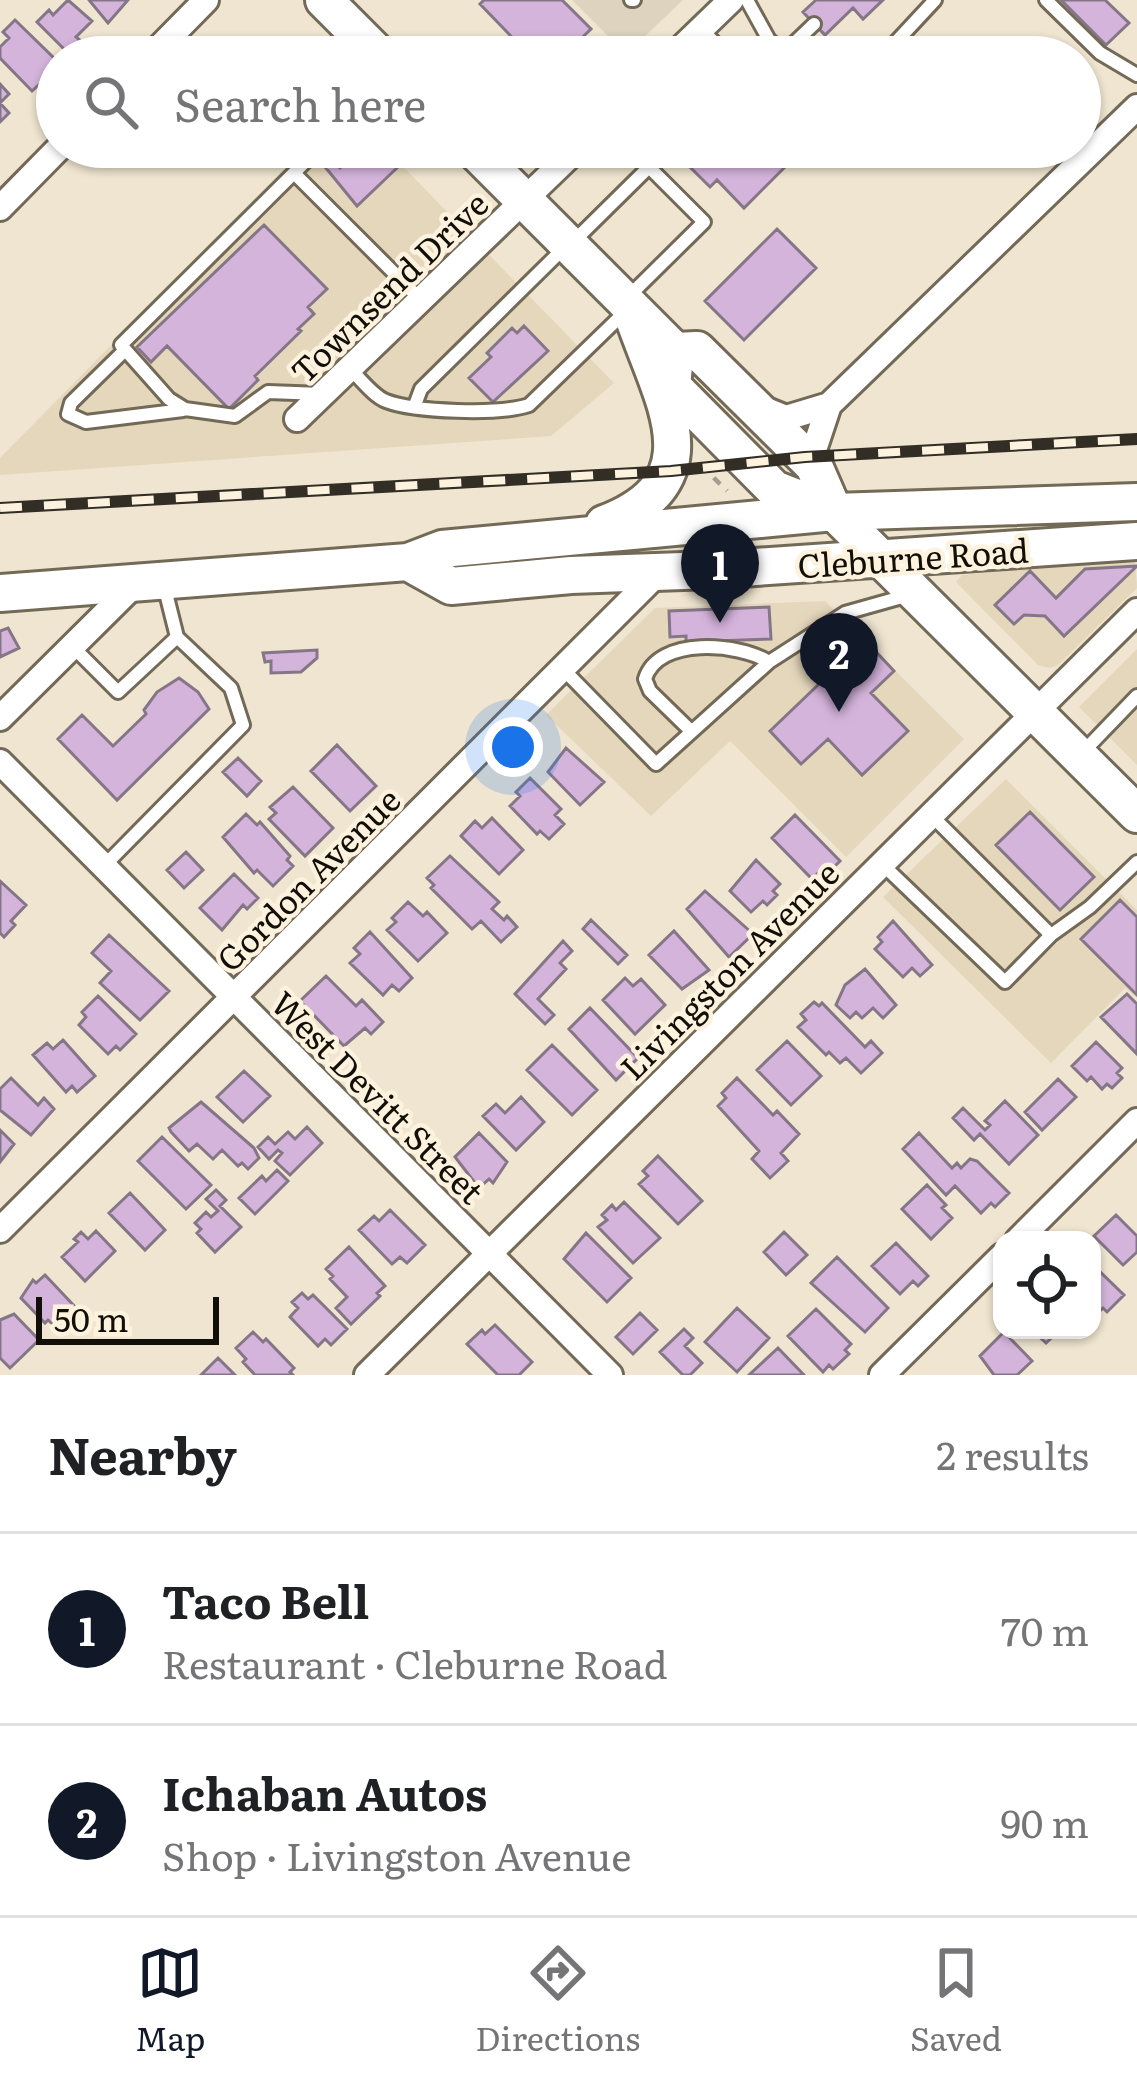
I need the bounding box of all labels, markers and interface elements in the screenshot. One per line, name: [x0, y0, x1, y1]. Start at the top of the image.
search box: [36, 36, 1101, 168]
icon: search: [78, 69, 144, 135]
text: Search here: [174, 69, 426, 136]
street label: Townsend Drive: [278, 179, 498, 393]
street label: Cleburne Road: [796, 523, 1030, 589]
pin: 1: [681, 524, 759, 623]
pin: 2: [800, 613, 878, 712]
your location: [483, 717, 543, 777]
street label: Gordon Avenue: [204, 775, 410, 981]
street label: Livingston Avenue: [607, 848, 849, 1090]
street label: West Devitt Street: [261, 978, 497, 1214]
map controls: [993, 1231, 1101, 1339]
button: locate: [993, 1231, 1101, 1339]
scale bar: [36, 1291, 219, 1344]
text: 50 m: [54, 1293, 128, 1342]
text: Nearby: [48, 1415, 237, 1491]
text: 2 results: [936, 1424, 1089, 1482]
text: Taco Bell: [162, 1566, 369, 1633]
text: 1: [79, 1600, 95, 1658]
text: 70 m: [1001, 1600, 1089, 1658]
text: Restaurant · Cleburne Road: [162, 1633, 668, 1691]
text: Ichaban Autos: [162, 1758, 487, 1825]
text: 2: [77, 1792, 97, 1850]
text: 90 m: [1000, 1792, 1089, 1850]
text: Shop · Livingston Avenue: [162, 1825, 631, 1883]
tab: Map: [135, 1940, 205, 2061]
tab: Directions: [475, 1940, 640, 2061]
tab: Saved: [910, 1940, 1002, 2061]

